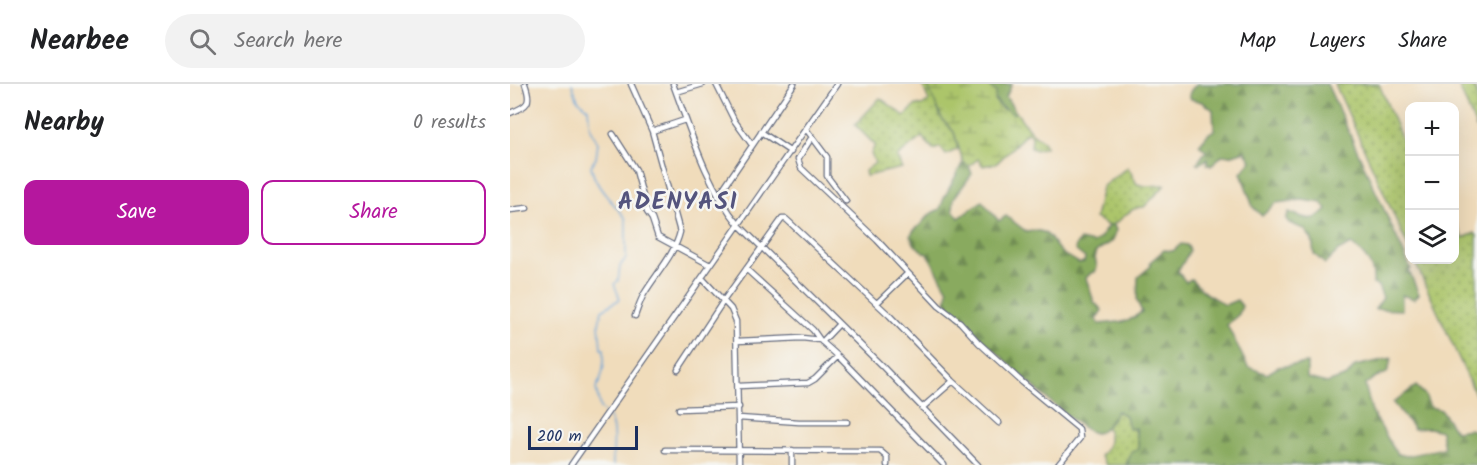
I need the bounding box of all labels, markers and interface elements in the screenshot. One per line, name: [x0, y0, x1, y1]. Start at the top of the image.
search box: [165, 14, 585, 68]
text: Nearbee: [30, 19, 129, 64]
text: Search here: [234, 24, 342, 59]
icon: search: [186, 25, 219, 58]
text: Map: [1239, 25, 1276, 58]
text: Layers: [1309, 25, 1365, 58]
text: Share: [1398, 25, 1447, 58]
text: Nearby: [24, 102, 104, 144]
map controls: [1405, 102, 1459, 264]
button: +: [1405, 102, 1459, 156]
text: 0 results: [413, 107, 486, 139]
button: −: [1405, 156, 1459, 210]
button: Save: [24, 180, 249, 245]
button: Share: [261, 180, 486, 245]
district label: ADENYASI: [618, 183, 738, 222]
button: layers: [1405, 210, 1459, 264]
scale bar: [528, 423, 638, 450]
text: 200 m: [537, 424, 581, 449]

